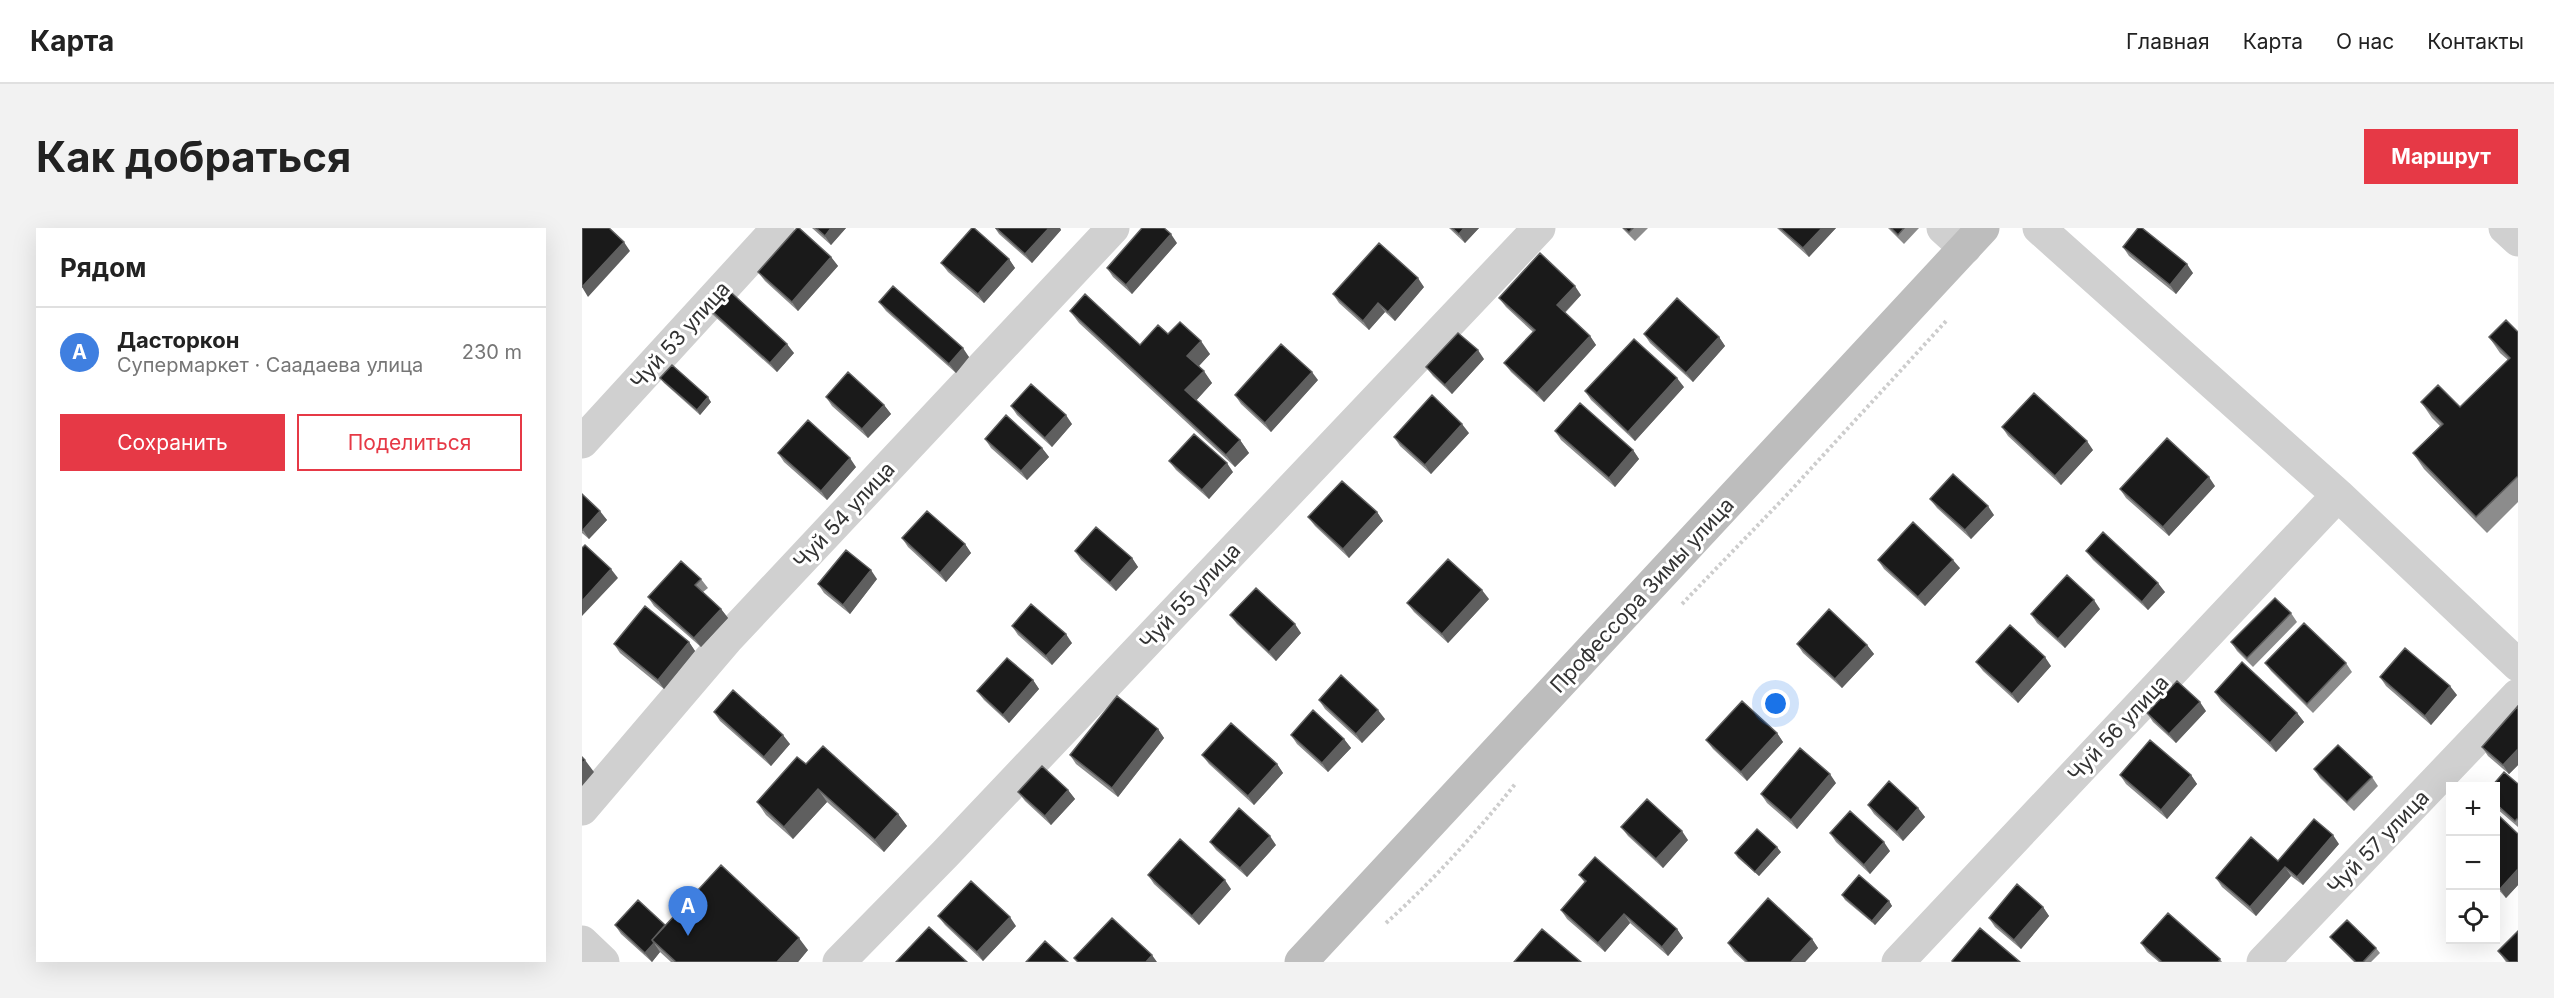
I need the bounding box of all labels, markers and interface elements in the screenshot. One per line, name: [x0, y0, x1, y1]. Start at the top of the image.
text: Карта: [30, 24, 114, 58]
text: Главная: [2126, 29, 2210, 54]
text: Карта: [2243, 29, 2303, 54]
text: О нас: [2336, 29, 2394, 54]
text: Контакты: [2427, 29, 2524, 54]
button: Маршрут: [2364, 129, 2518, 184]
text: Как добраться: [36, 131, 351, 182]
text: Рядом: [60, 252, 146, 283]
street label: Чуй 53 улица: [625, 276, 735, 394]
text: Дасторкон: [117, 327, 239, 353]
text: A: [72, 340, 87, 364]
text: 230 m: [462, 340, 522, 364]
text: Супермаркет · Саадаева улица: [117, 353, 423, 377]
button: Сохранить: [60, 414, 285, 471]
button: Поделиться: [297, 414, 522, 471]
street label: Чуй 54 улица: [788, 456, 900, 574]
street label: Профессора Зимы улица: [1545, 492, 1739, 698]
street label: Чуй 55 улица: [1134, 538, 1246, 654]
street label: Чуй 56 улица: [2062, 670, 2174, 786]
your location: [1761, 689, 1790, 718]
map controls: [2446, 782, 2500, 944]
button: +: [2446, 782, 2500, 836]
street label: Чуй 57 улица: [2322, 785, 2434, 899]
button: −: [2446, 836, 2500, 890]
pin: A: [668, 886, 708, 936]
button: locate: [2446, 890, 2500, 944]

